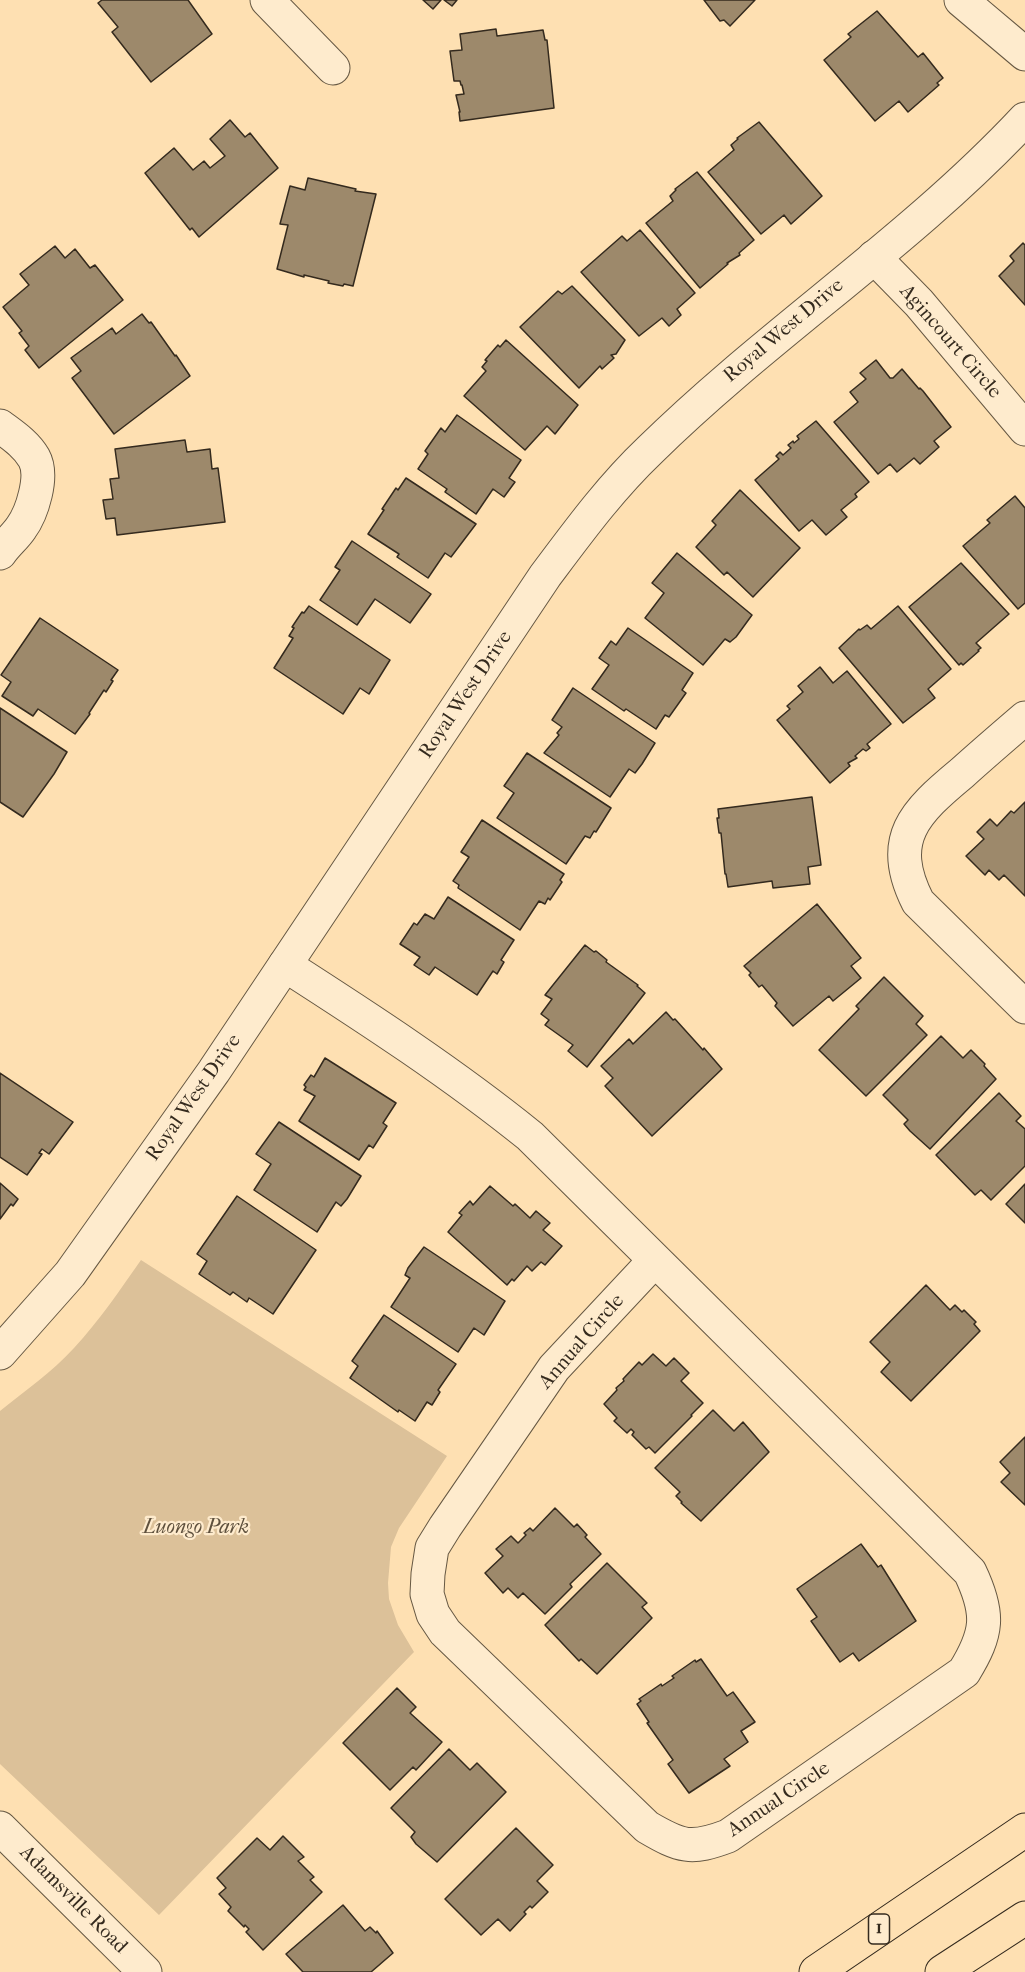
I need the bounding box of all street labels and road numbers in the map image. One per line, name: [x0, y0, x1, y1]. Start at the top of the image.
street label: Royal West Drive: [719, 274, 849, 388]
street label: Agincourt Circle: [894, 280, 1006, 404]
street label: Royal West Drive: [414, 626, 518, 764]
street label: Royal West Drive: [141, 1030, 247, 1166]
street label: Annual Circle: [534, 1290, 630, 1394]
street label: Annual Circle: [723, 1757, 835, 1843]
street label: Adamsville Road: [14, 1841, 132, 1959]
road number: 1: [868, 1914, 890, 1944]

